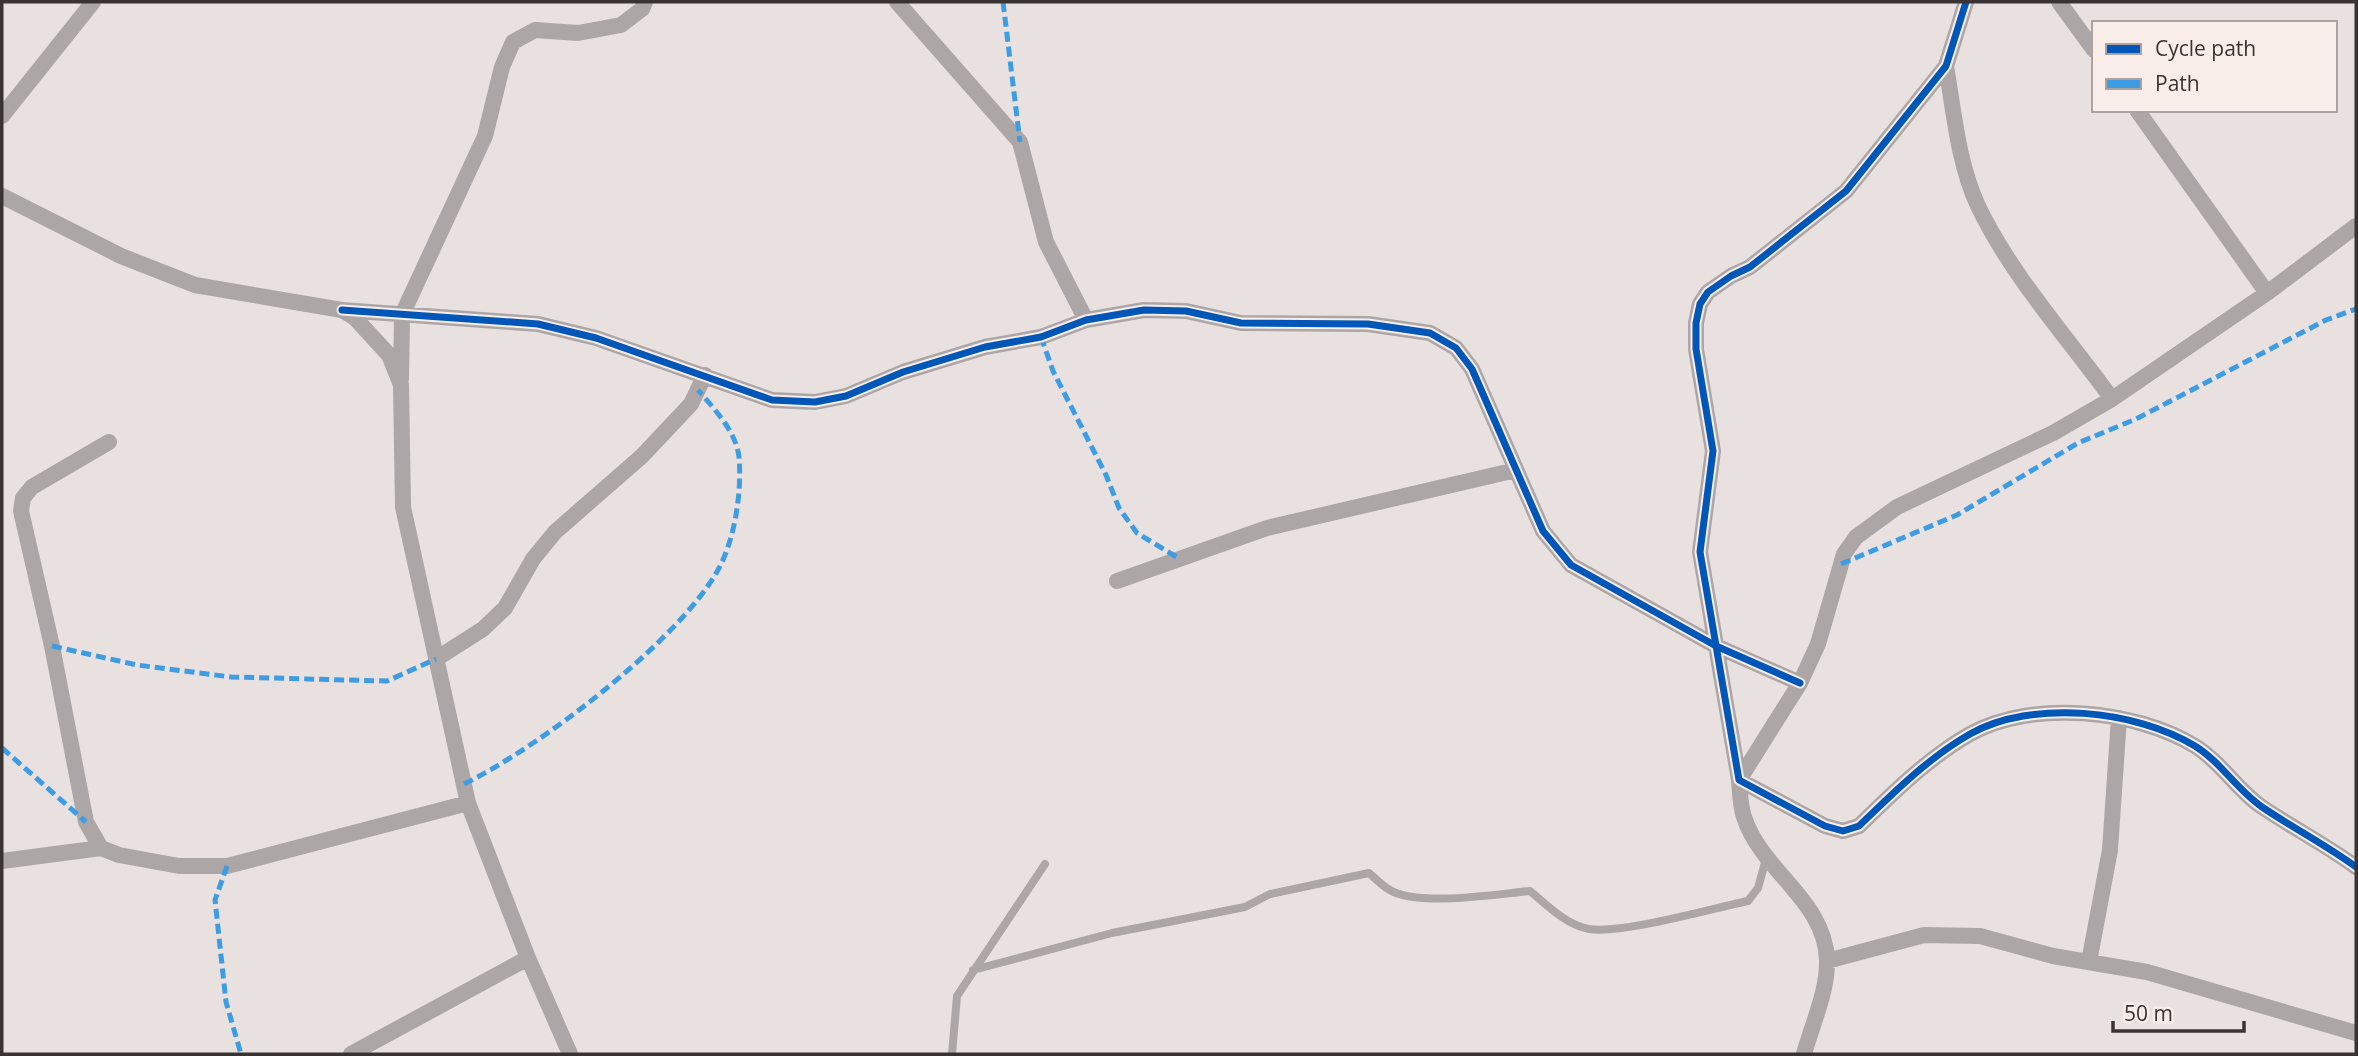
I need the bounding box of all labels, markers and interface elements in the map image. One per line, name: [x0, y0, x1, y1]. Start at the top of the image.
legend: [2092, 21, 2337, 112]
text: Cycle path: [2155, 34, 2256, 62]
text: Path: [2155, 69, 2200, 97]
scale bar: [2113, 990, 2244, 1034]
text: 50 m: [2124, 999, 2173, 1027]

